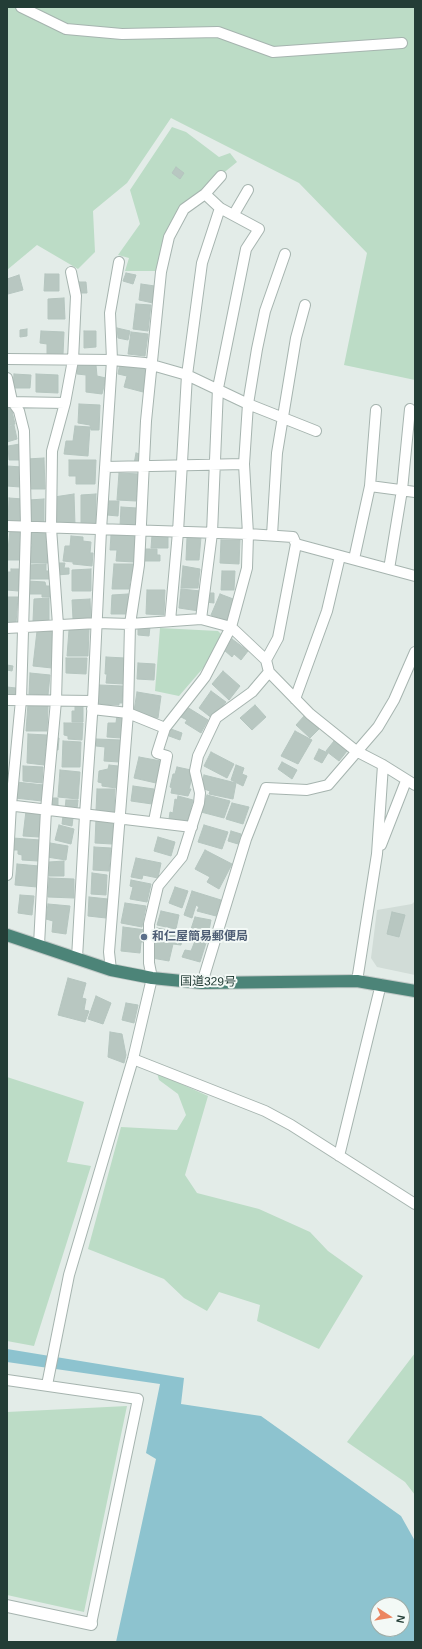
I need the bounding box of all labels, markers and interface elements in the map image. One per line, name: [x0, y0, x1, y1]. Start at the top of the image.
place label: 和仁屋簡易郵便局: [152, 930, 248, 944]
marker: 和仁屋簡易郵便局: [139, 932, 149, 942]
street label: 国道329号: [180, 974, 236, 990]
north arrow: [370, 1597, 410, 1637]
text: N: [394, 1614, 407, 1624]

